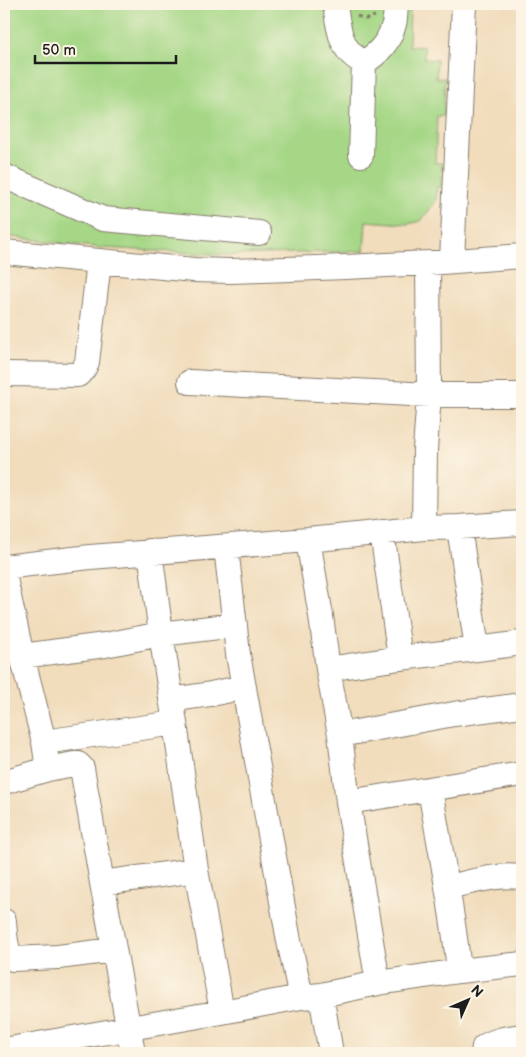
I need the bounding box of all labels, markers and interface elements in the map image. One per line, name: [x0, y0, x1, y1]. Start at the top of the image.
scale bar: [35, 32, 176, 64]
text: 50 m: [42, 41, 76, 60]
north arrow: [444, 974, 494, 1024]
text: N: [467, 981, 487, 1001]

